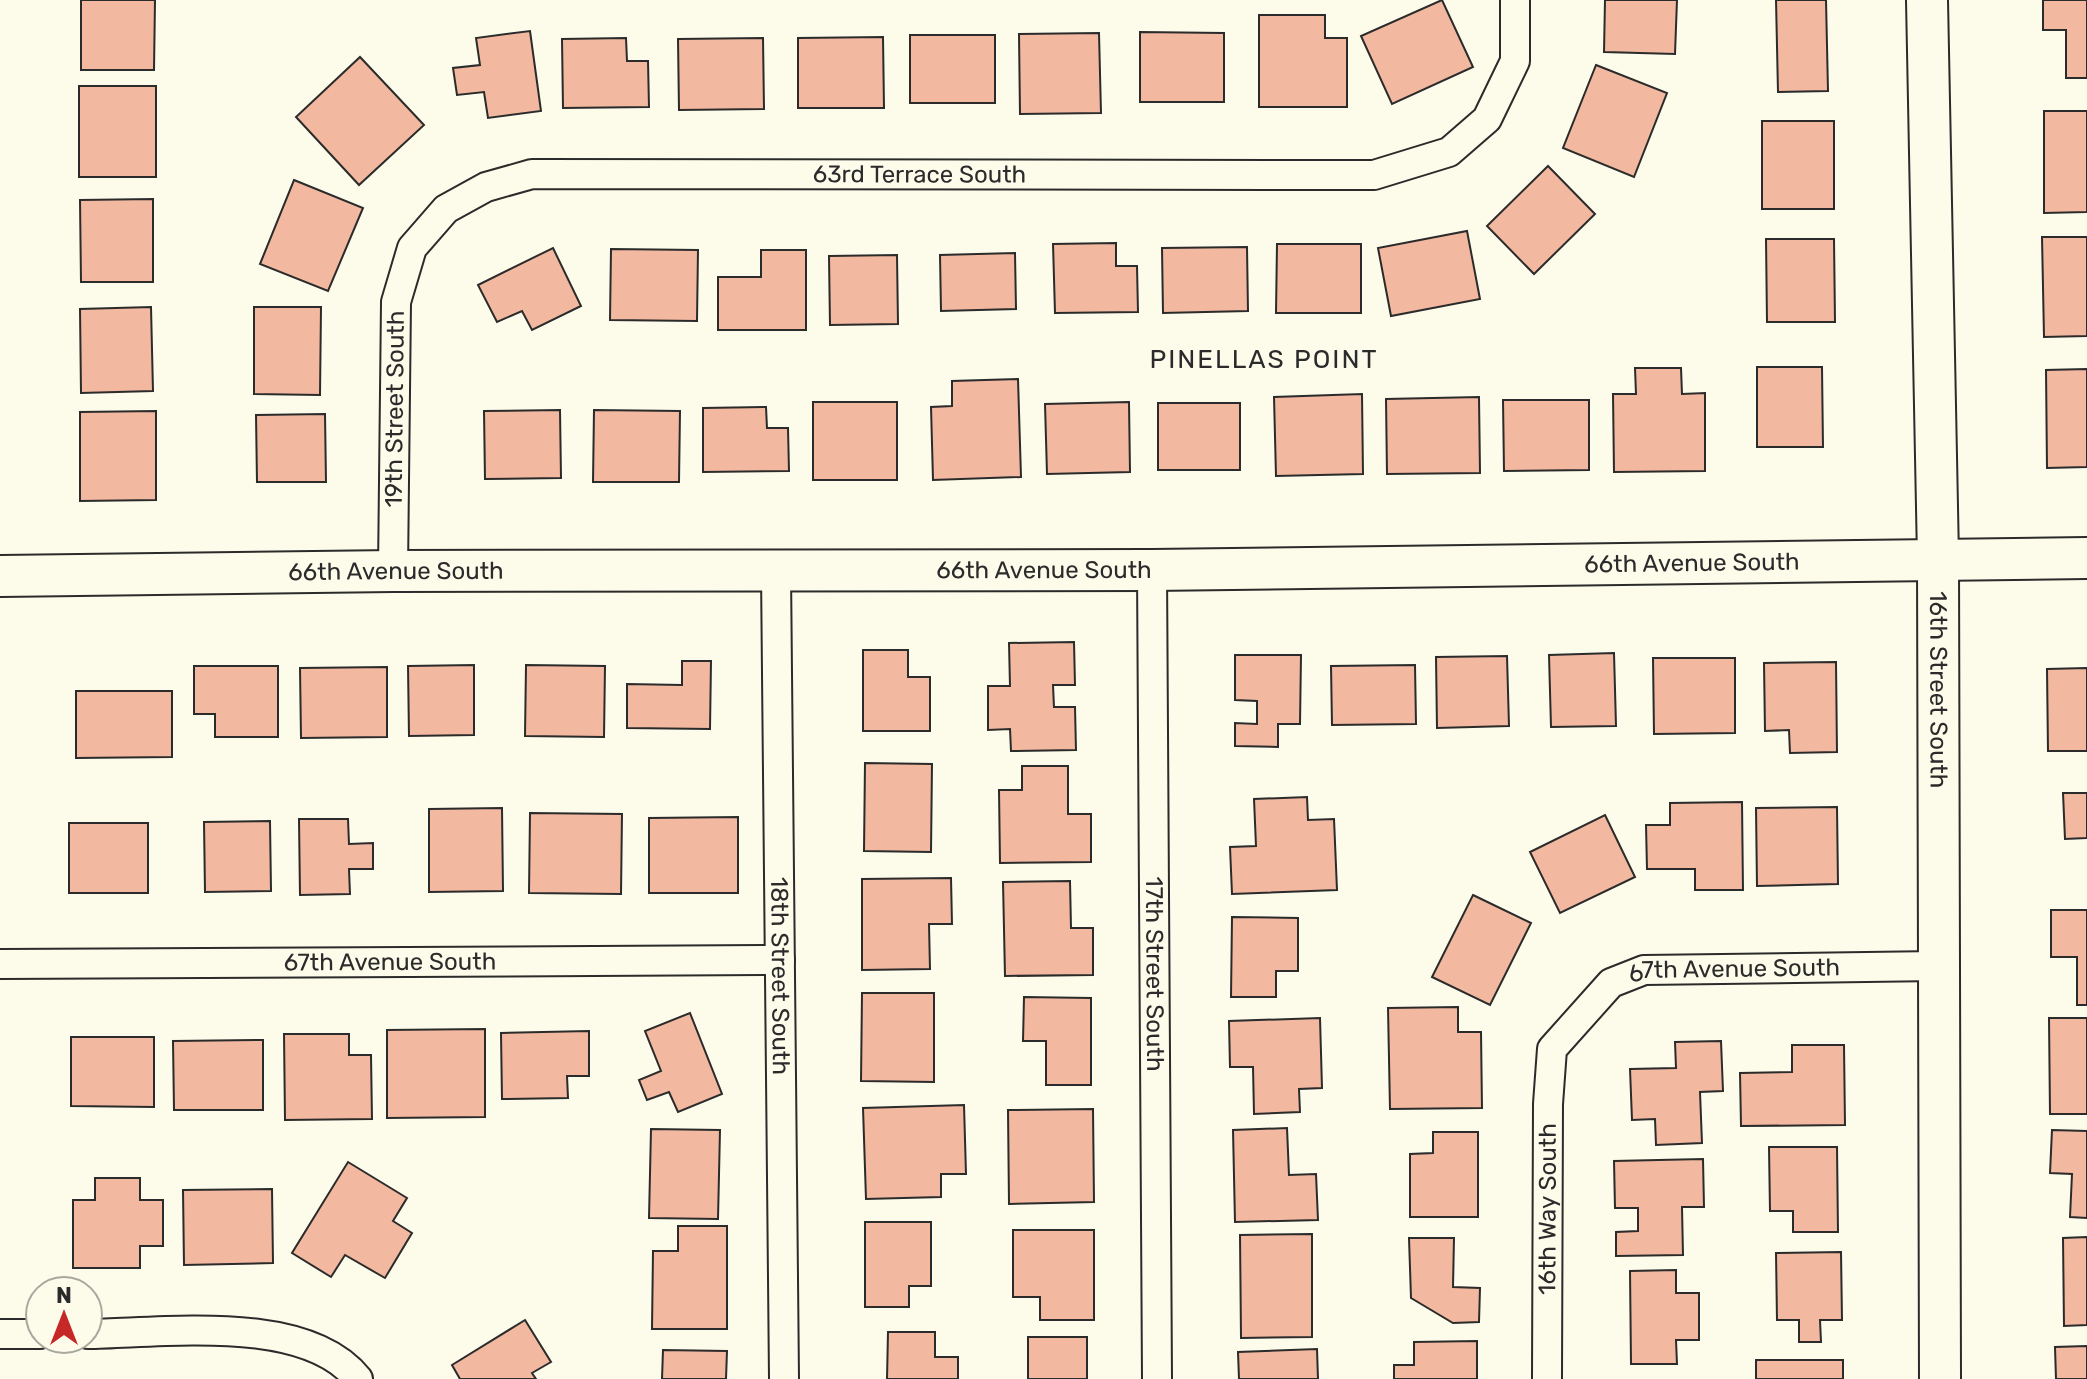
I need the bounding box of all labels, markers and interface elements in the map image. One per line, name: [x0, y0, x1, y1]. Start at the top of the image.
street label: 63rd Terrace South: [813, 160, 1026, 189]
street label: 19th Street South: [380, 310, 410, 508]
district label: PINELLAS POINT: [1149, 344, 1379, 375]
street label: 66th Avenue South: [1584, 548, 1800, 578]
street label: 66th Avenue South: [936, 556, 1152, 584]
street label: 66th Avenue South: [288, 557, 504, 586]
street label: 16th Street South: [1924, 591, 1953, 789]
street label: 17th Street South: [1140, 876, 1169, 1072]
street label: 18th Street South: [765, 877, 795, 1075]
street label: 67th Avenue South: [284, 947, 496, 977]
street label: 67th Avenue South: [1624, 953, 1840, 989]
street label: 16th Way South: [1533, 1123, 1562, 1295]
north arrow: [24, 1275, 104, 1355]
text: N: [56, 1282, 72, 1309]

